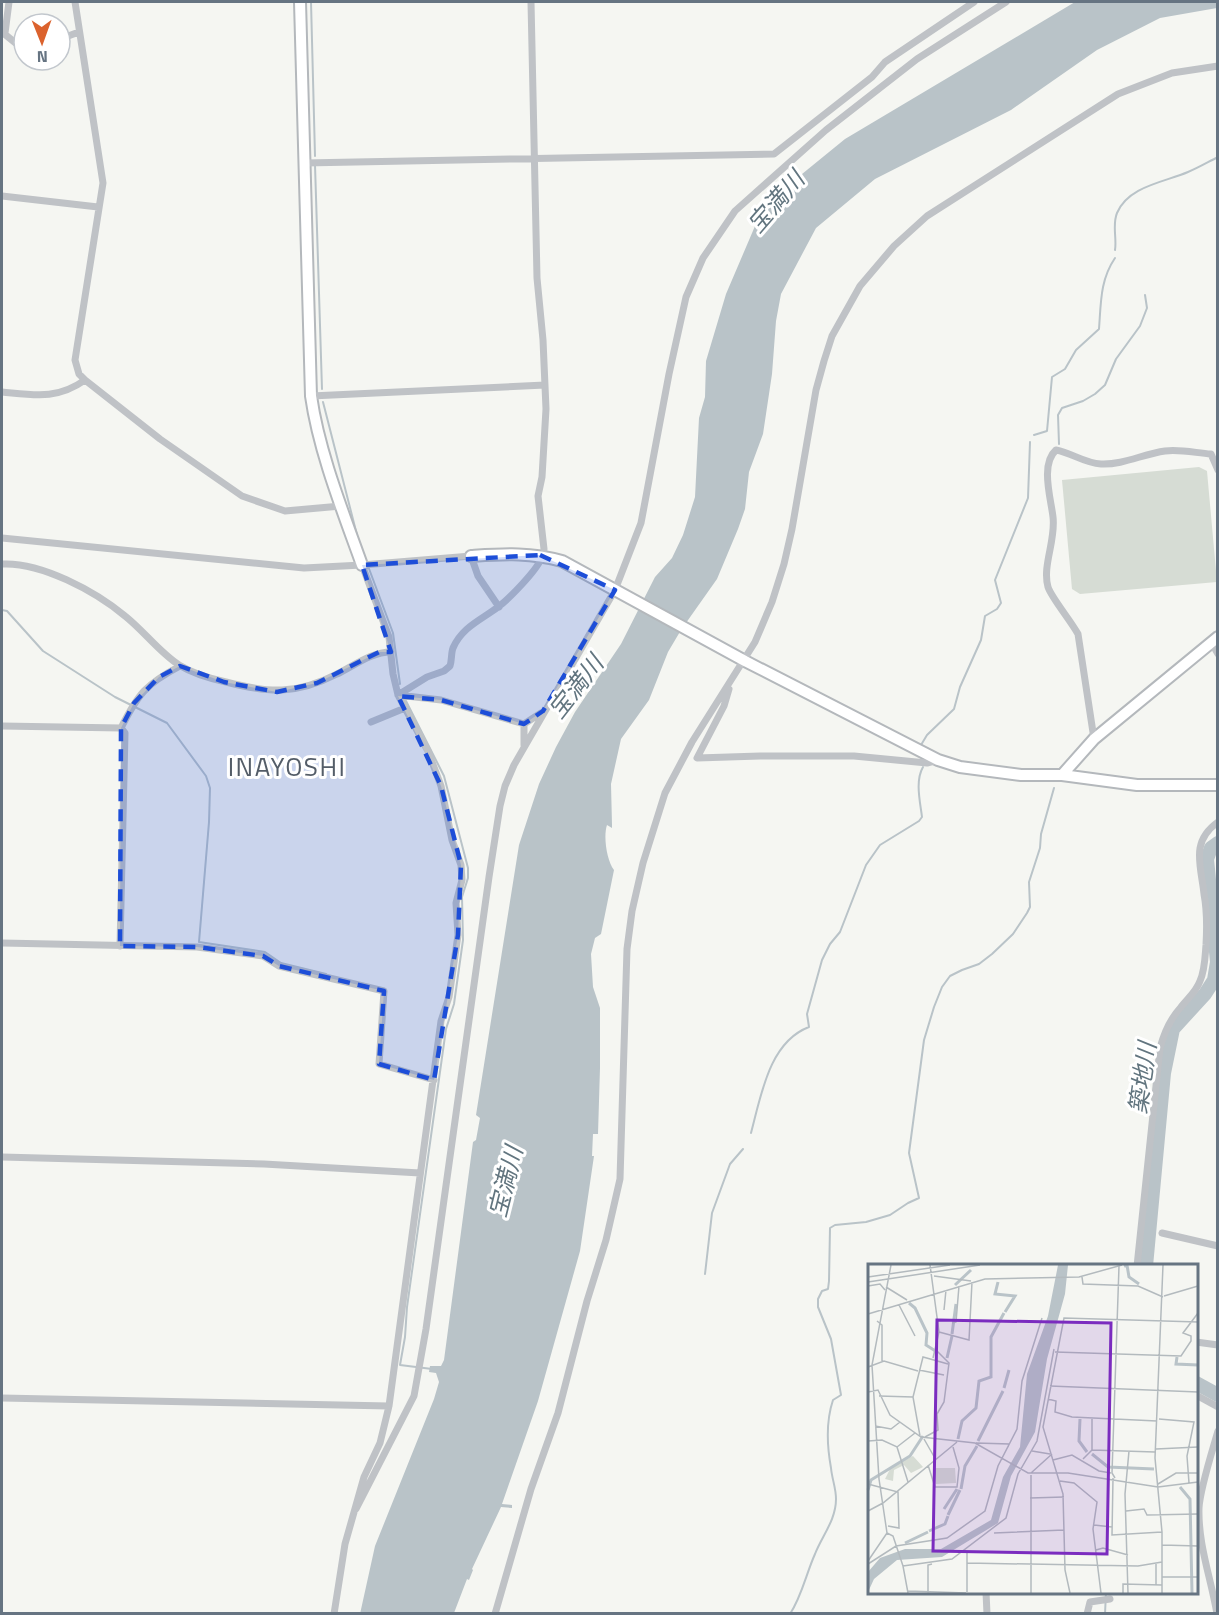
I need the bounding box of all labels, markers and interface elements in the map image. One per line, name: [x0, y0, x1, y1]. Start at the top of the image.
north arrow: [12, 12, 72, 72]
text: N: [37, 45, 48, 69]
water label: 宝満川: [738, 160, 814, 240]
water label: 宝満川: [539, 645, 613, 726]
district label: INAYOSHI: [228, 747, 346, 786]
water label: 築地川: [1119, 1037, 1165, 1116]
water label: 宝満川: [479, 1140, 532, 1221]
inset map: [868, 1264, 1198, 1594]

